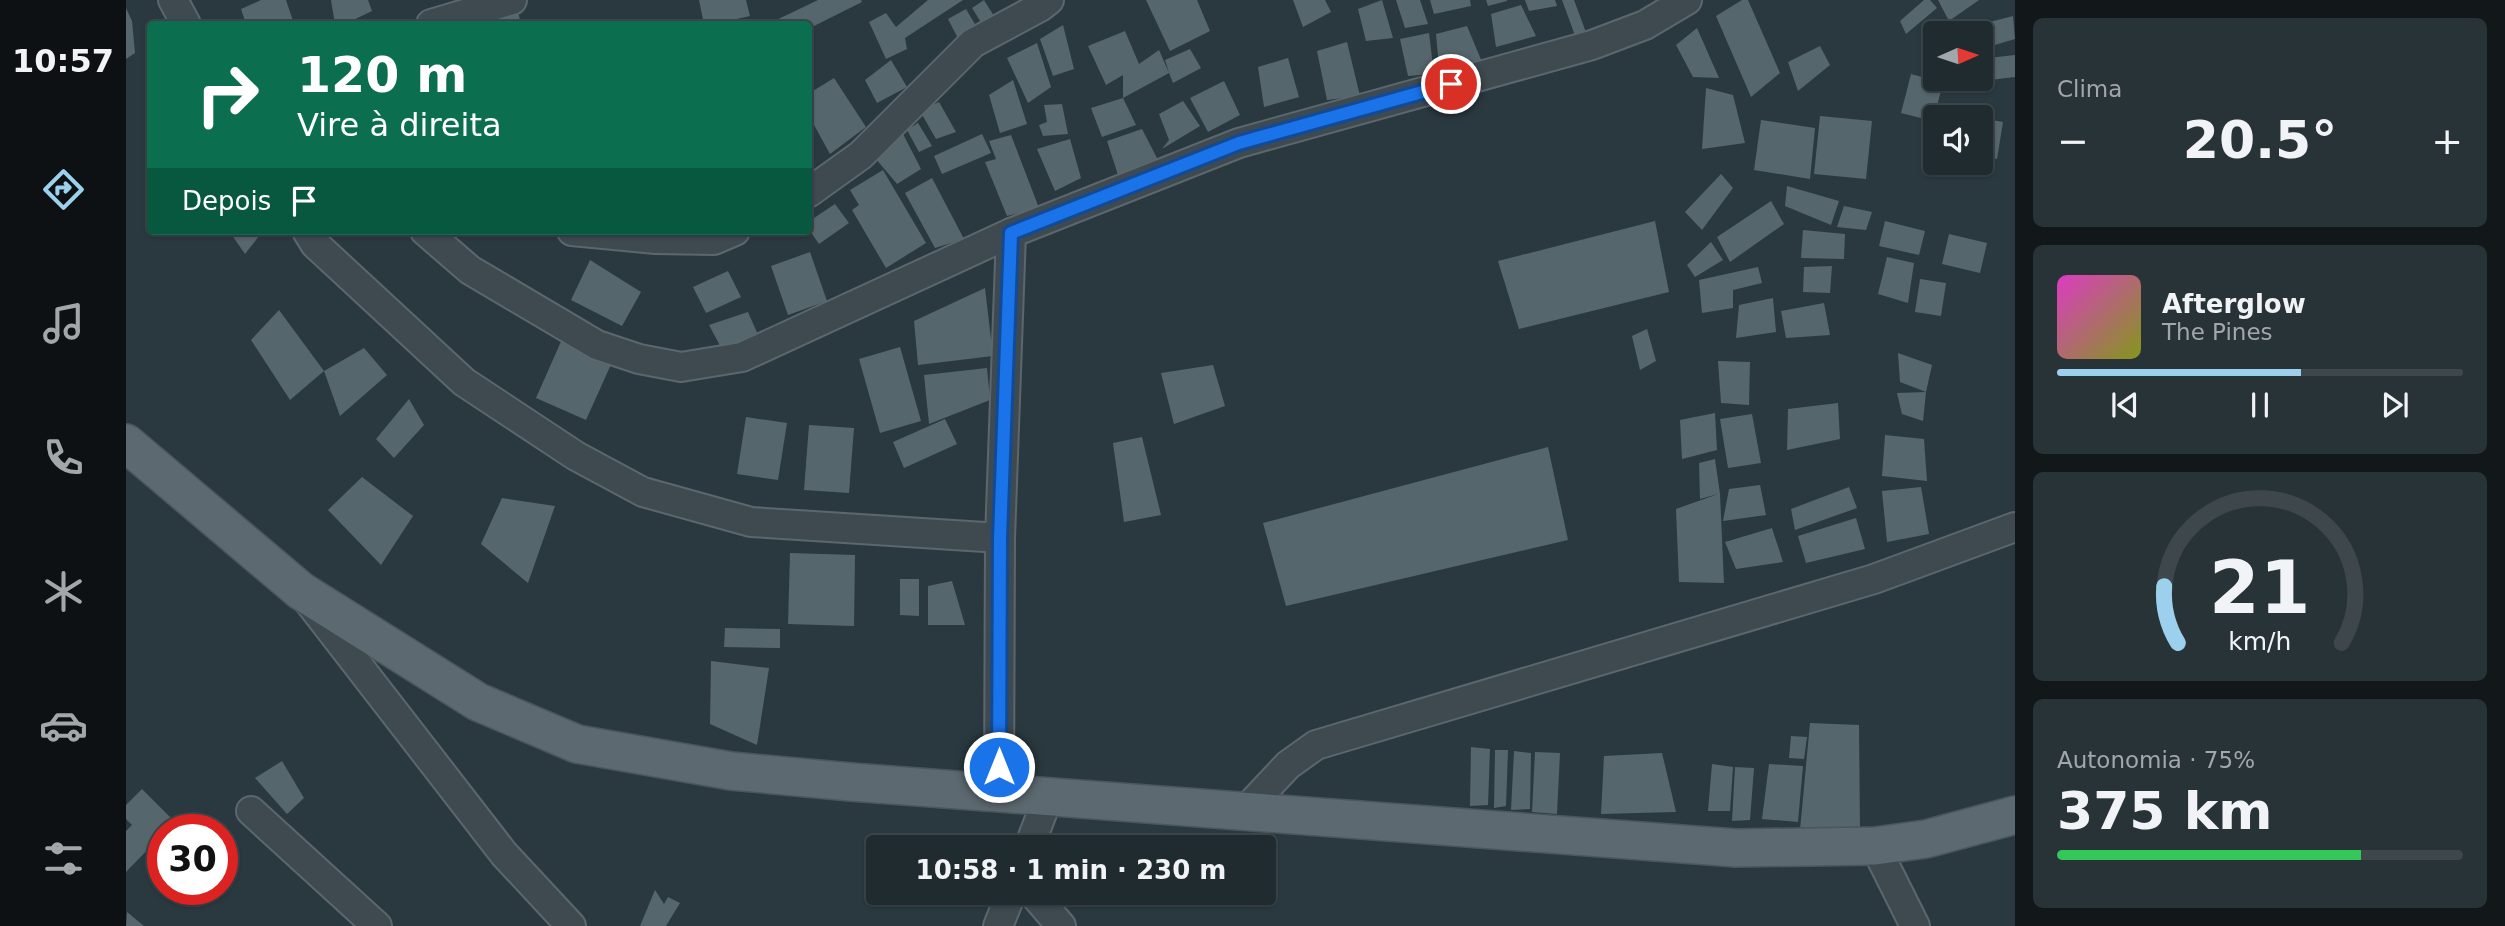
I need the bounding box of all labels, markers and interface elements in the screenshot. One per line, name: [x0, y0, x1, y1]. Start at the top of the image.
north arrow: [1923, 21, 1993, 91]
map controls: [1923, 21, 1993, 175]
text: 10:57: [12, 42, 114, 80]
text: 120 m: [297, 47, 467, 104]
icon: right: [182, 49, 273, 140]
pin: [1421, 54, 1481, 114]
icon: arrive: [1432, 65, 1470, 103]
text: Clima: [2057, 76, 2122, 102]
button: sound: [1923, 105, 1993, 175]
text: Vire à direita: [297, 106, 502, 144]
text: 20.5°: [2183, 110, 2337, 170]
text: −: [2057, 119, 2089, 163]
text: +: [2431, 119, 2463, 163]
icon: directions: [39, 165, 88, 214]
icon: arrive: [285, 182, 323, 220]
text: Depois: [182, 186, 271, 216]
text: Afterglow: [2162, 289, 2306, 319]
icon: music: [39, 299, 88, 348]
text: The Pines: [2162, 319, 2273, 345]
icon: previous: [2106, 386, 2144, 424]
icon: pause: [2241, 386, 2279, 424]
icon: next: [2376, 386, 2414, 424]
icon: phone: [39, 433, 88, 482]
text: 21: [2209, 545, 2311, 630]
icon: climate: [39, 567, 88, 616]
text: km/h: [2228, 626, 2292, 655]
icon: car: [39, 701, 88, 750]
position arrow: [962, 730, 1036, 804]
text: Autonomia · 75%: [2057, 747, 2255, 773]
text: 375 km: [2057, 781, 2272, 841]
speed limit sign: 30: [147, 814, 238, 905]
icon: filters: [39, 834, 88, 883]
text: 10:58 · 1 min · 230 m: [916, 855, 1226, 885]

